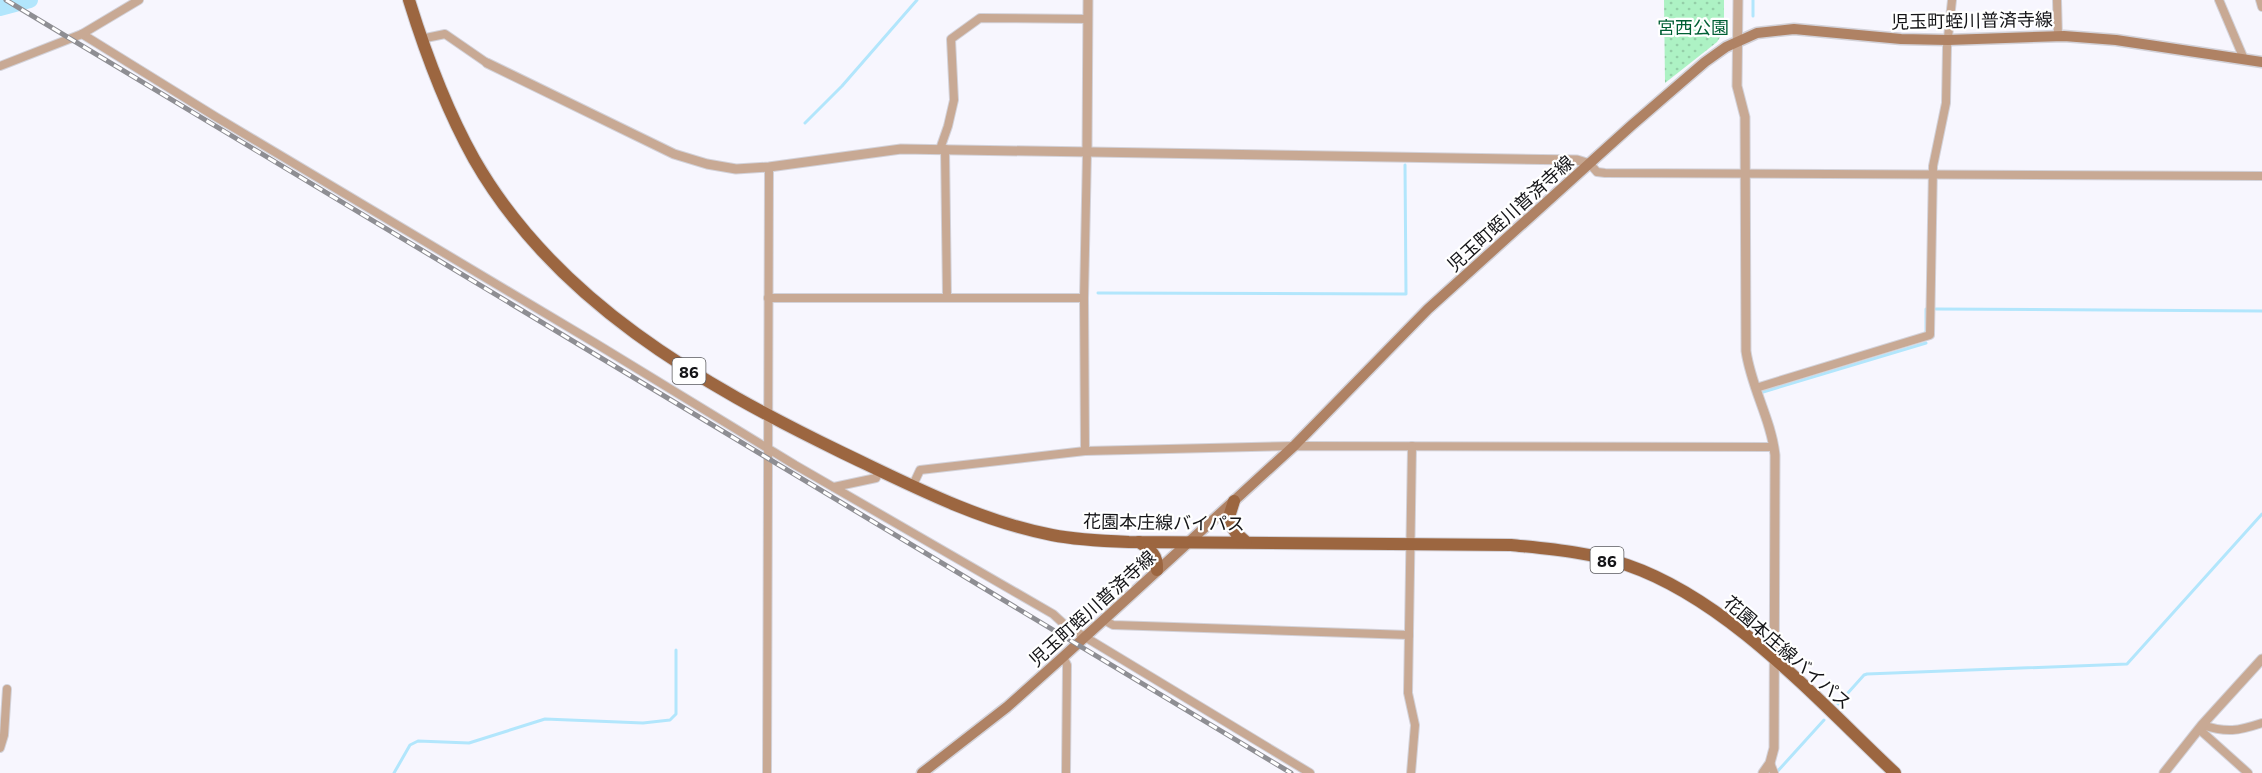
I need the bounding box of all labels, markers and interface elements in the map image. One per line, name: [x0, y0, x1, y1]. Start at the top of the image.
street label: 児玉町蛭川普済寺線: [1891, 8, 2053, 32]
park label: 宮西公園: [1657, 16, 1729, 38]
street label: 児玉町蛭川普済寺線: [1442, 151, 1578, 275]
road number: 86: [672, 358, 706, 384]
street label: 花園本庄線バイパス: [1083, 510, 1245, 534]
street label: 児玉町蛭川普済寺線: [1024, 546, 1160, 670]
road number: 86: [1590, 547, 1624, 573]
street label: 花園本庄線バイパス: [1720, 591, 1856, 713]

